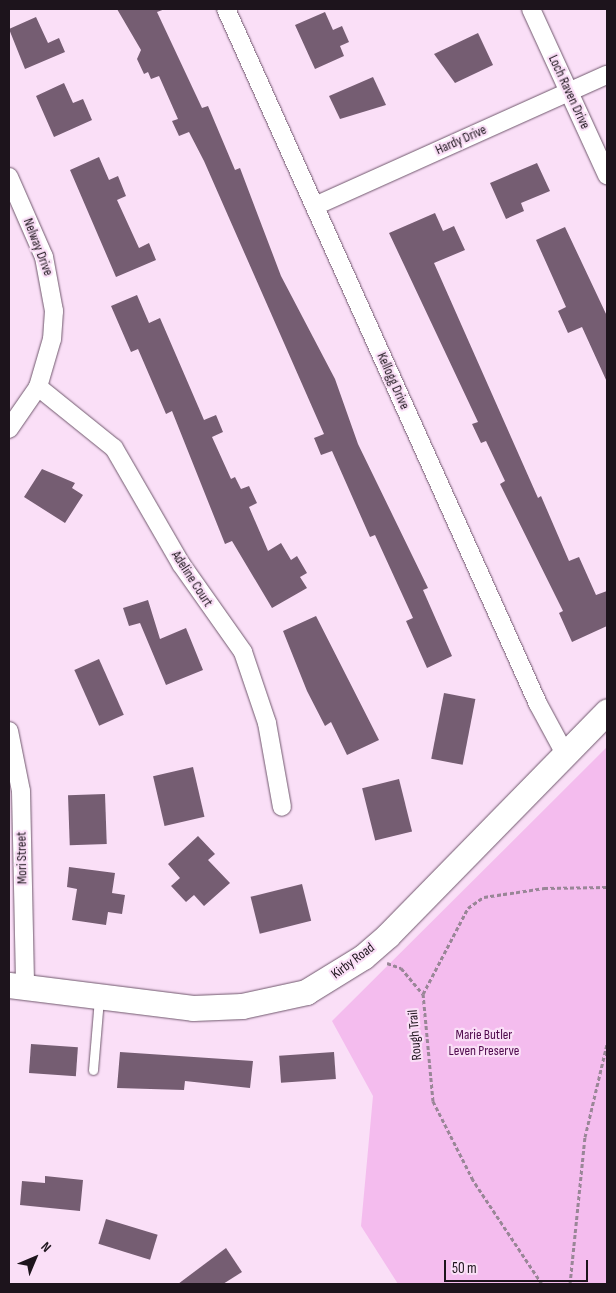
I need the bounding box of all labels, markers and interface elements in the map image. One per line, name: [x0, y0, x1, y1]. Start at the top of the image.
street label: Loch Raven Drive: [545, 52, 593, 132]
street label: Hardy Drive: [433, 121, 489, 159]
street label: Nelway Drive: [19, 216, 57, 278]
street label: Kellogg Drive: [373, 350, 413, 412]
street label: Adeline Court: [168, 548, 216, 610]
street label: Mori Street: [13, 832, 31, 884]
street label: Kirby Road: [328, 939, 378, 983]
street label: Rough Trail: [404, 1009, 426, 1061]
park label: Marie Butler Leven Preserve: [449, 1027, 519, 1060]
north arrow: [10, 1233, 60, 1283]
text: N: [37, 1238, 55, 1256]
scale bar: [446, 1250, 590, 1282]
text: 50 m: [452, 1259, 477, 1278]

